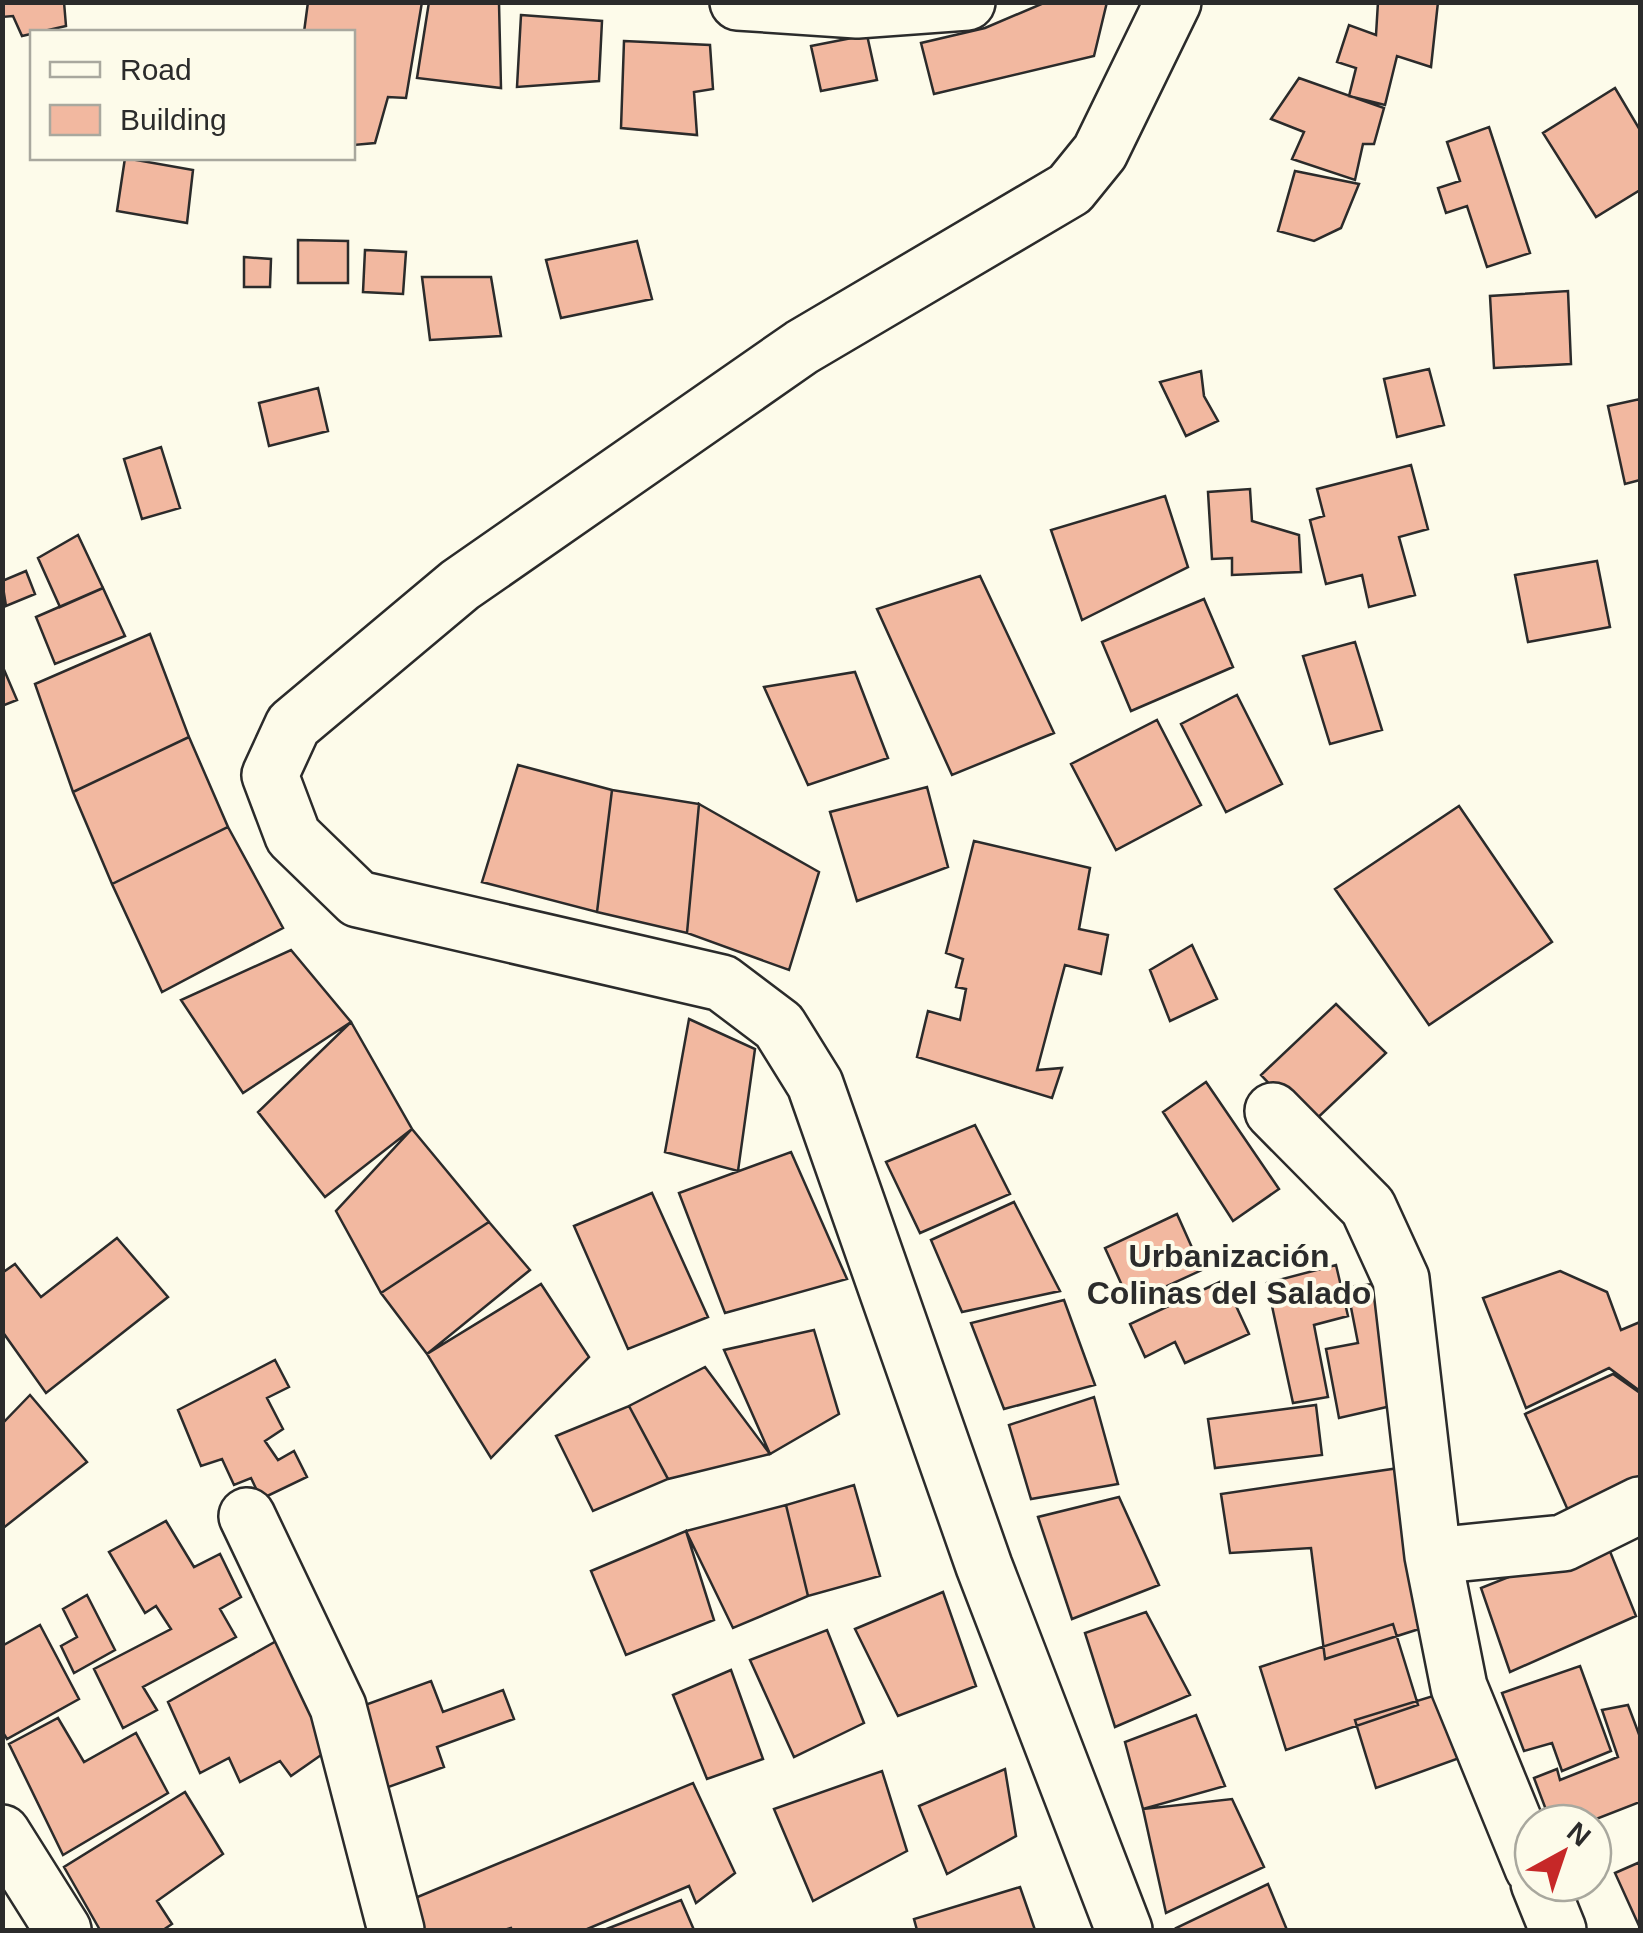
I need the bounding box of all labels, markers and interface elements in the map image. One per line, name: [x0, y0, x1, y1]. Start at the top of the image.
legend: [30, 30, 355, 160]
text: Road: [120, 53, 192, 86]
text: Building: [120, 103, 227, 136]
district label: Urbanización Colinas del Salado: [1087, 1238, 1371, 1311]
north arrow: [1513, 1803, 1613, 1903]
text: N: [1561, 1816, 1596, 1853]

